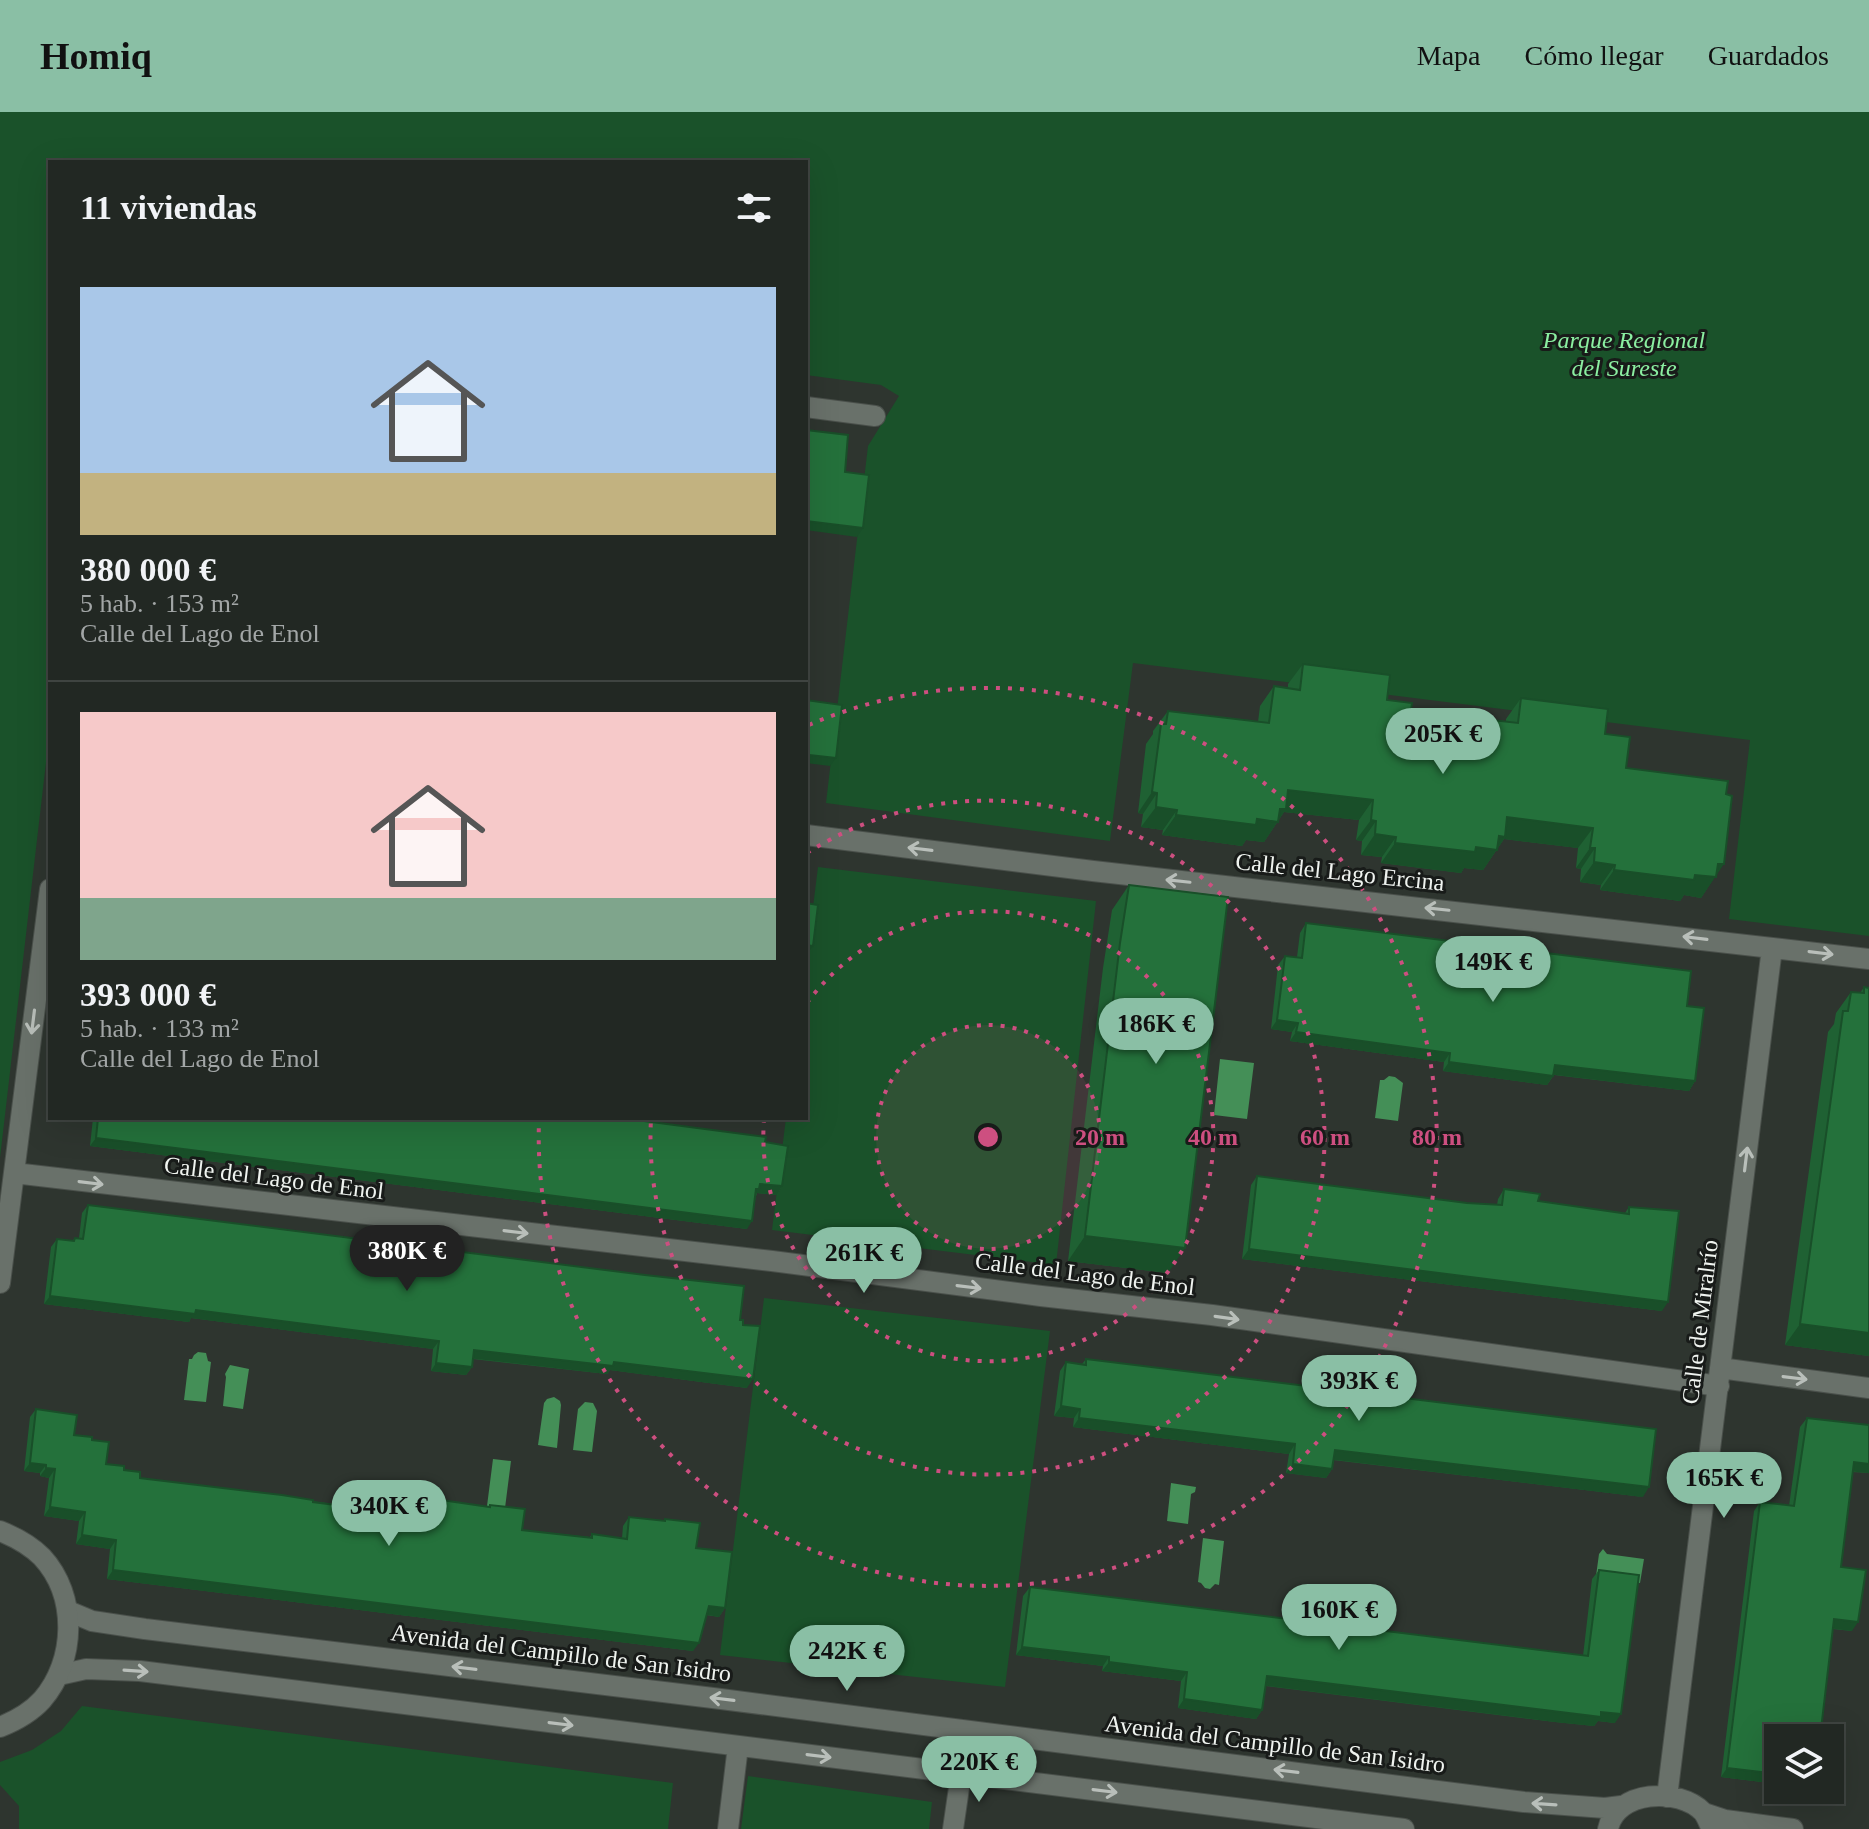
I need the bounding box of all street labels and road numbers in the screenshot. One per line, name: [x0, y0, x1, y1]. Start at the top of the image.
street label: Calle del Lago Ercina: [1234, 848, 1446, 896]
street label: Calle del Lago de Enol: [163, 1152, 386, 1204]
street label: Calle de Miralrío: [1677, 1238, 1723, 1406]
street label: Calle del Lago de Enol: [974, 1248, 1197, 1300]
street label: Avenida del Campillo de San Isidro: [389, 1619, 733, 1687]
street label: Avenida del Campillo de San Isidro: [1103, 1710, 1447, 1778]

